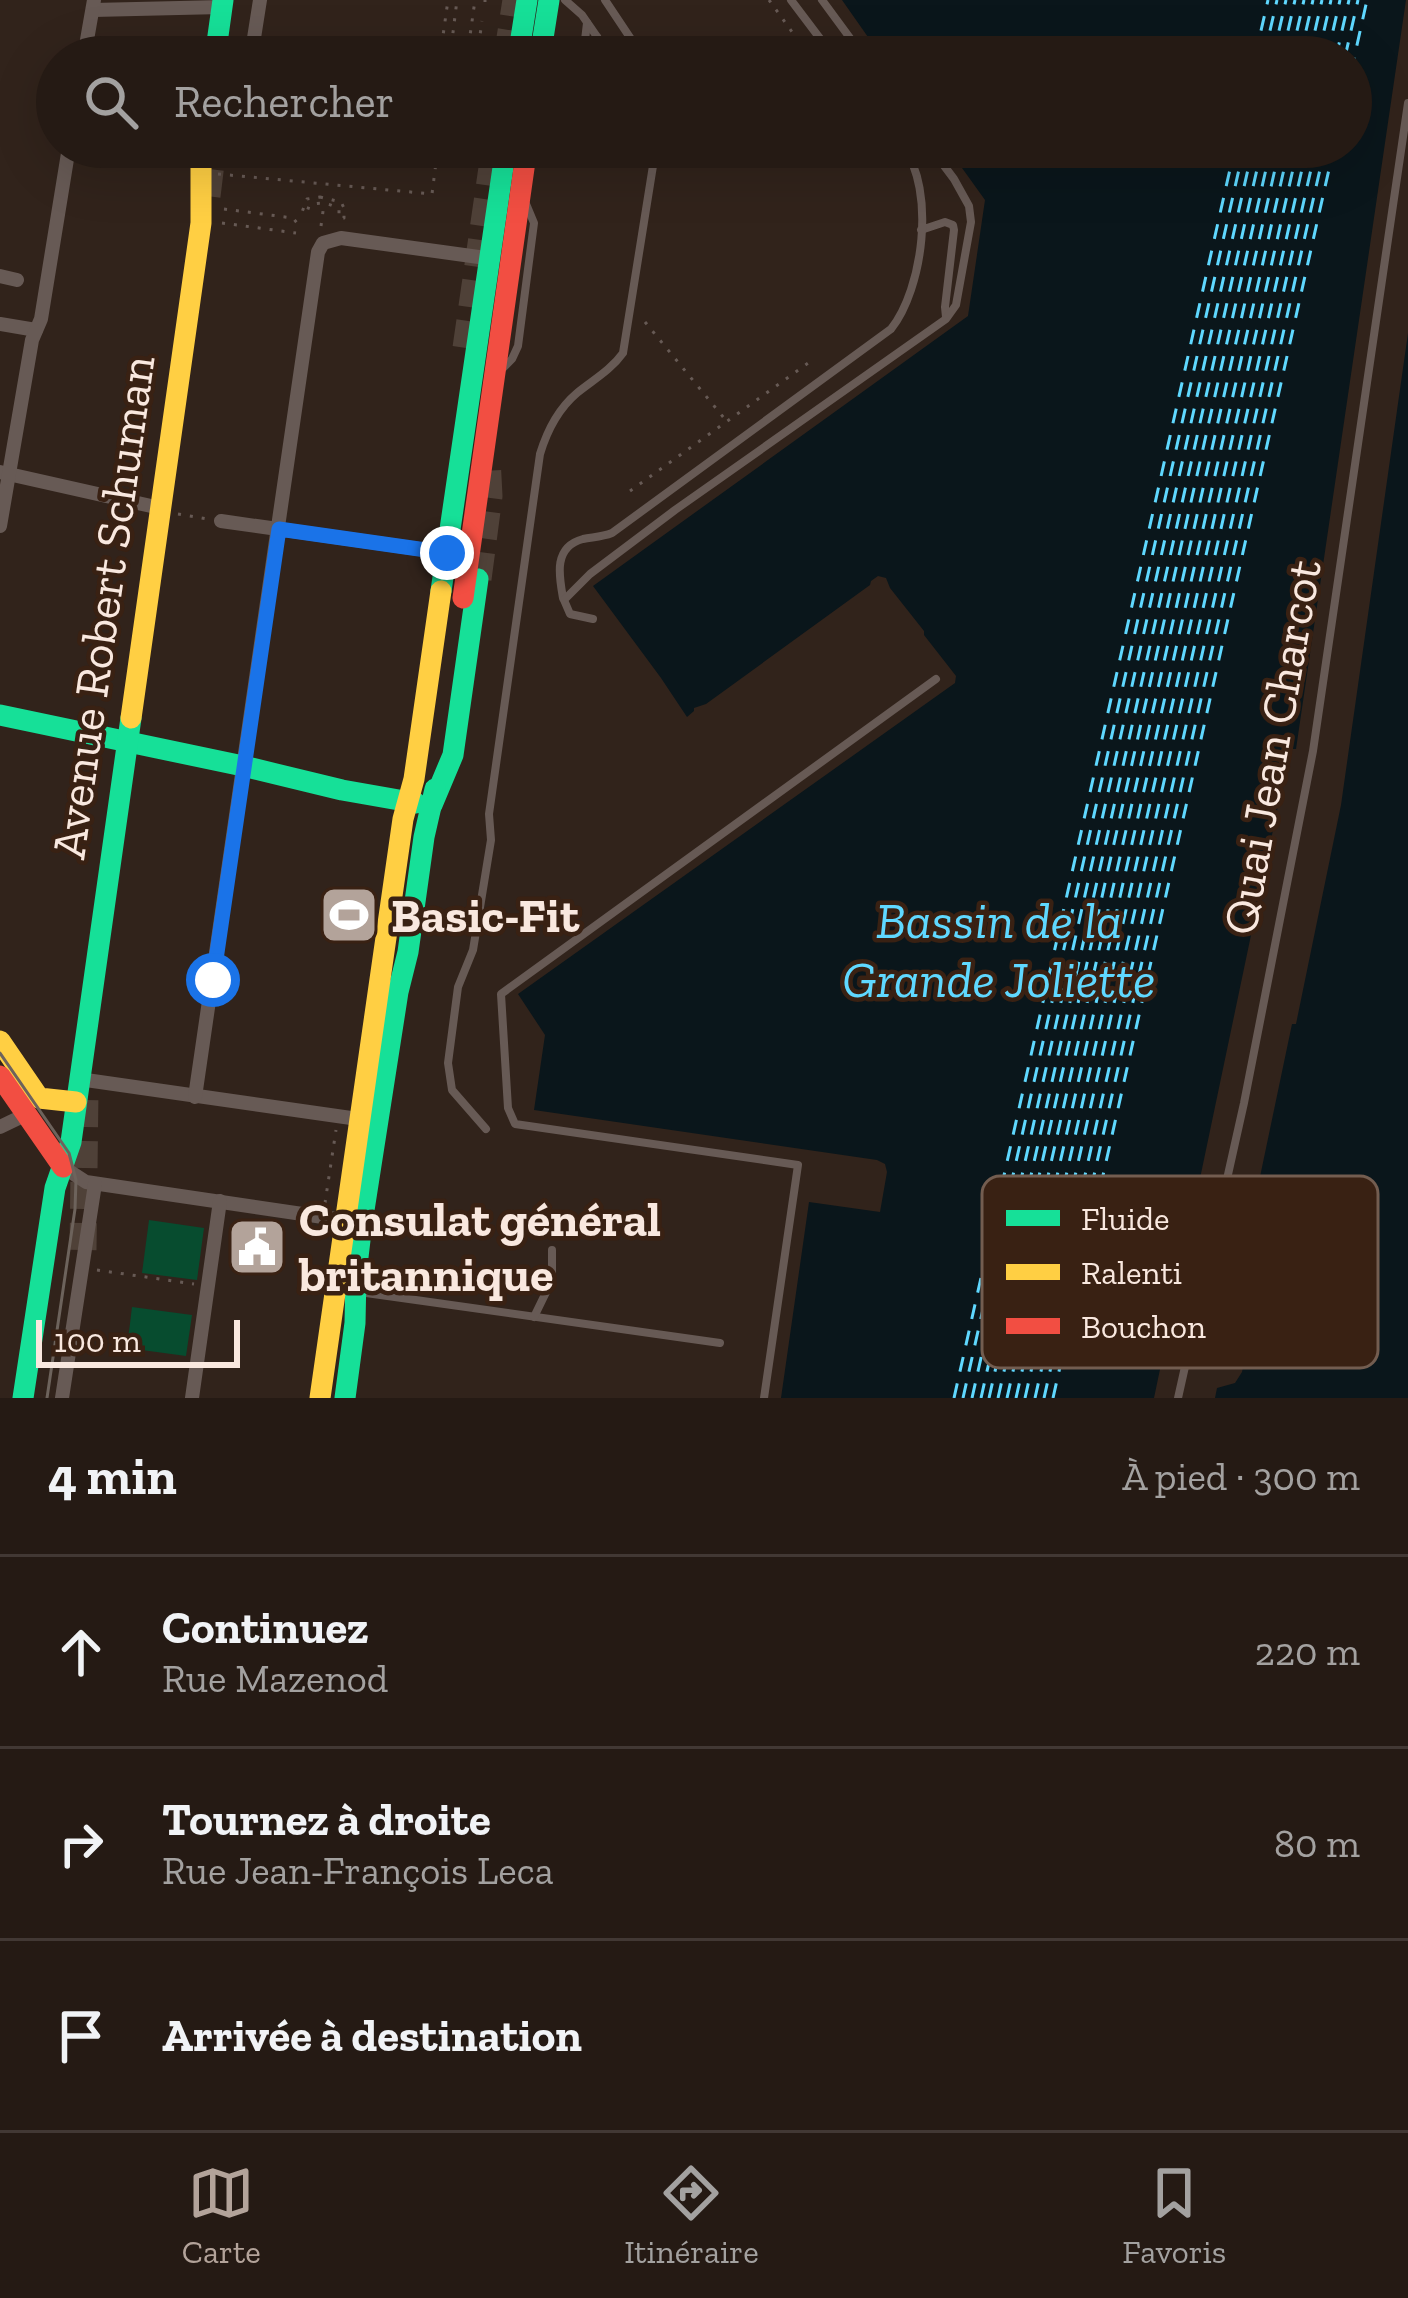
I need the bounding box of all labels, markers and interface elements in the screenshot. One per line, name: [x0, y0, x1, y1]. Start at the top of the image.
search box: [36, 36, 1372, 168]
icon: search: [78, 69, 144, 135]
text: Rechercher: [174, 75, 394, 129]
street label: Avenue Robert Schuman: [39, 351, 167, 862]
route end: [420, 526, 474, 580]
street label: Quai Jean Charcot: [1211, 555, 1333, 939]
sports icon: Basic-Fit: [318, 884, 380, 946]
place label: Basic-Fit: [391, 887, 580, 944]
water label: Bassin de la Grande Joliette: [842, 890, 1156, 1010]
route start: [186, 953, 240, 1007]
legend: [982, 1176, 1378, 1368]
place label: Consulat général britannique: [298, 1191, 661, 1303]
text: Fluide: [1081, 1199, 1170, 1238]
public building icon: Consulat général britannique: [226, 1216, 288, 1278]
text: Ralenti: [1081, 1253, 1182, 1292]
text: Bouchon: [1081, 1307, 1206, 1346]
scale bar: [36, 1314, 240, 1367]
text: 100 m: [54, 1321, 141, 1360]
text: 4 min: [48, 1446, 177, 1507]
text: À pied · 300 m: [1122, 1453, 1360, 1500]
text: Continuez: [162, 1601, 369, 1655]
icon: ahead: [48, 1619, 114, 1685]
text: 220 m: [1255, 1628, 1360, 1675]
text: Rue Mazenod: [162, 1655, 388, 1702]
text: Tournez à droite: [162, 1793, 491, 1847]
icon: right: [48, 1811, 114, 1877]
text: 80 m: [1274, 1820, 1360, 1867]
text: Rue Jean-François Leca: [162, 1847, 553, 1894]
icon: arrive: [48, 2003, 114, 2069]
text: Arrivée à destination: [162, 2009, 582, 2063]
tab: Carte: [182, 2160, 261, 2271]
tab: Itinéraire: [624, 2160, 759, 2271]
tab: Favoris: [1122, 2160, 1226, 2271]

